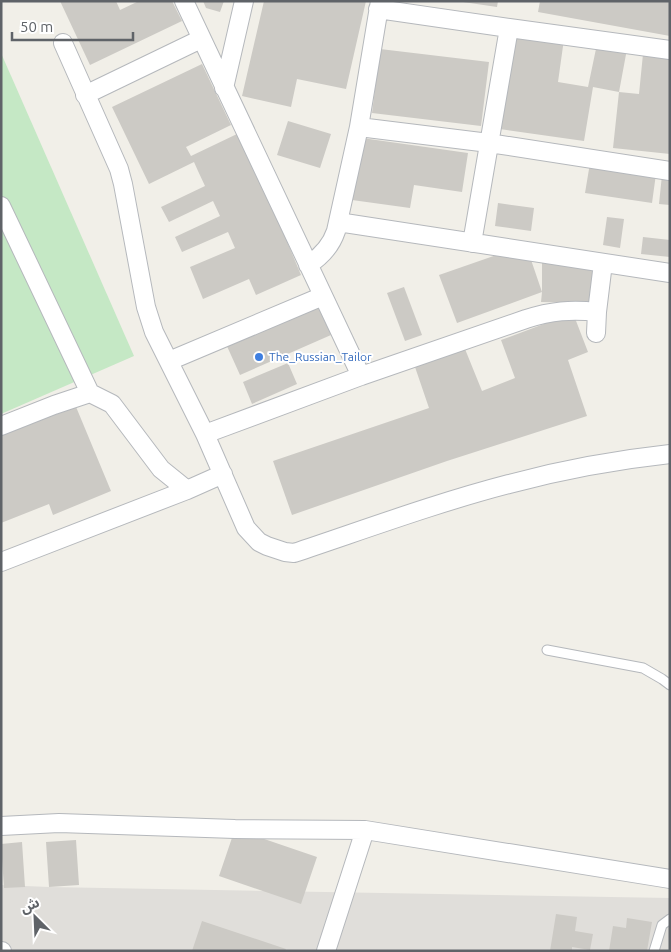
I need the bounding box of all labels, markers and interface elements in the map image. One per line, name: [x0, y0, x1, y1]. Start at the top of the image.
scale bar: [12, 10, 134, 42]
text: 50 m: [20, 18, 53, 35]
place label: The_Russian_Tailor: [269, 350, 372, 363]
marker: The_Russian_Tailor: [253, 351, 265, 363]
north arrow: [10, 892, 60, 942]
text: ش: [18, 894, 42, 916]

